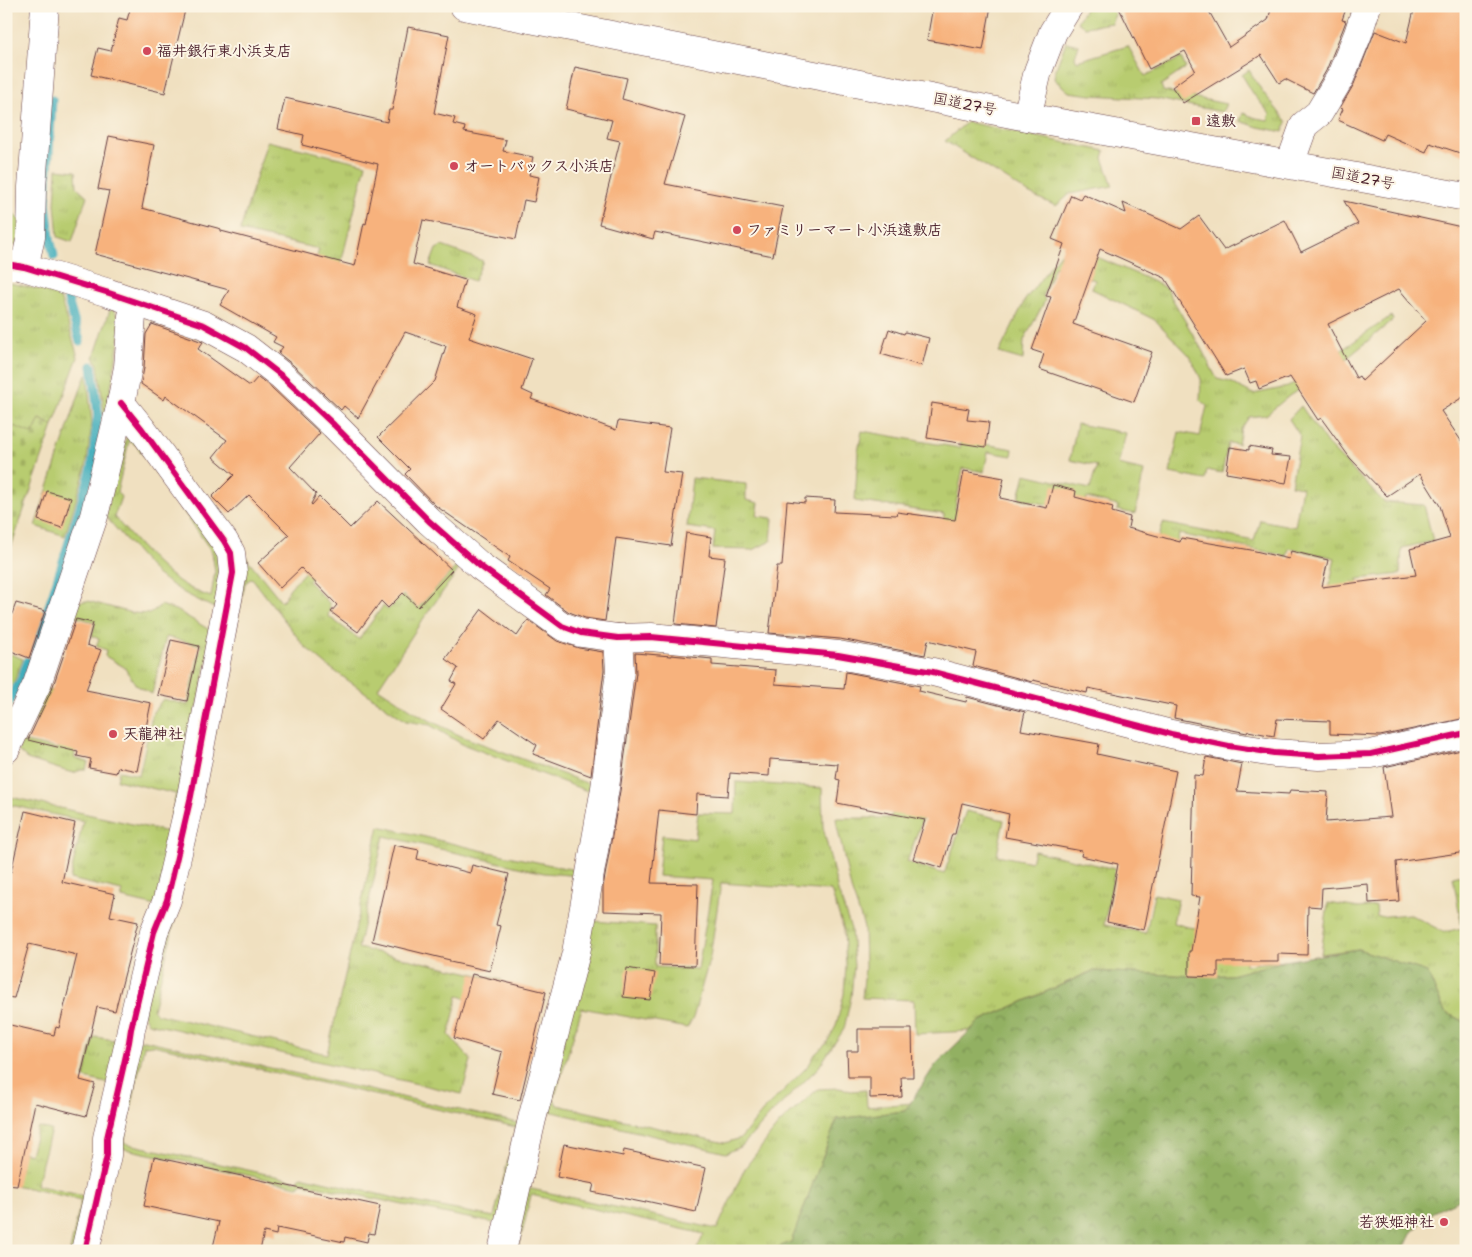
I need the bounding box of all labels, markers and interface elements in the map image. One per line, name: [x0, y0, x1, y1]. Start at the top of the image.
place label: 福井銀行東小浜支店: [157, 41, 292, 61]
marker: 福井銀行東小浜支店: [141, 45, 153, 57]
street label: 国道27号: [931, 88, 999, 120]
place label: 遠敷: [1206, 111, 1236, 131]
marker: 遠敷: [1190, 115, 1202, 127]
place label: オートバックス小浜店: [464, 156, 614, 176]
marker: オートバックス小浜店: [448, 160, 460, 172]
street label: 国道27号: [1329, 162, 1397, 194]
place label: ファミリーマート小浜遠敷店: [747, 220, 943, 240]
marker: ファミリーマート小浜遠敷店: [731, 224, 743, 236]
place label: 天龍神社: [123, 724, 183, 744]
marker: 天龍神社: [107, 728, 119, 740]
place label: 若狭姫神社: [1359, 1212, 1434, 1232]
marker: 若狭姫神社: [1438, 1216, 1450, 1228]

